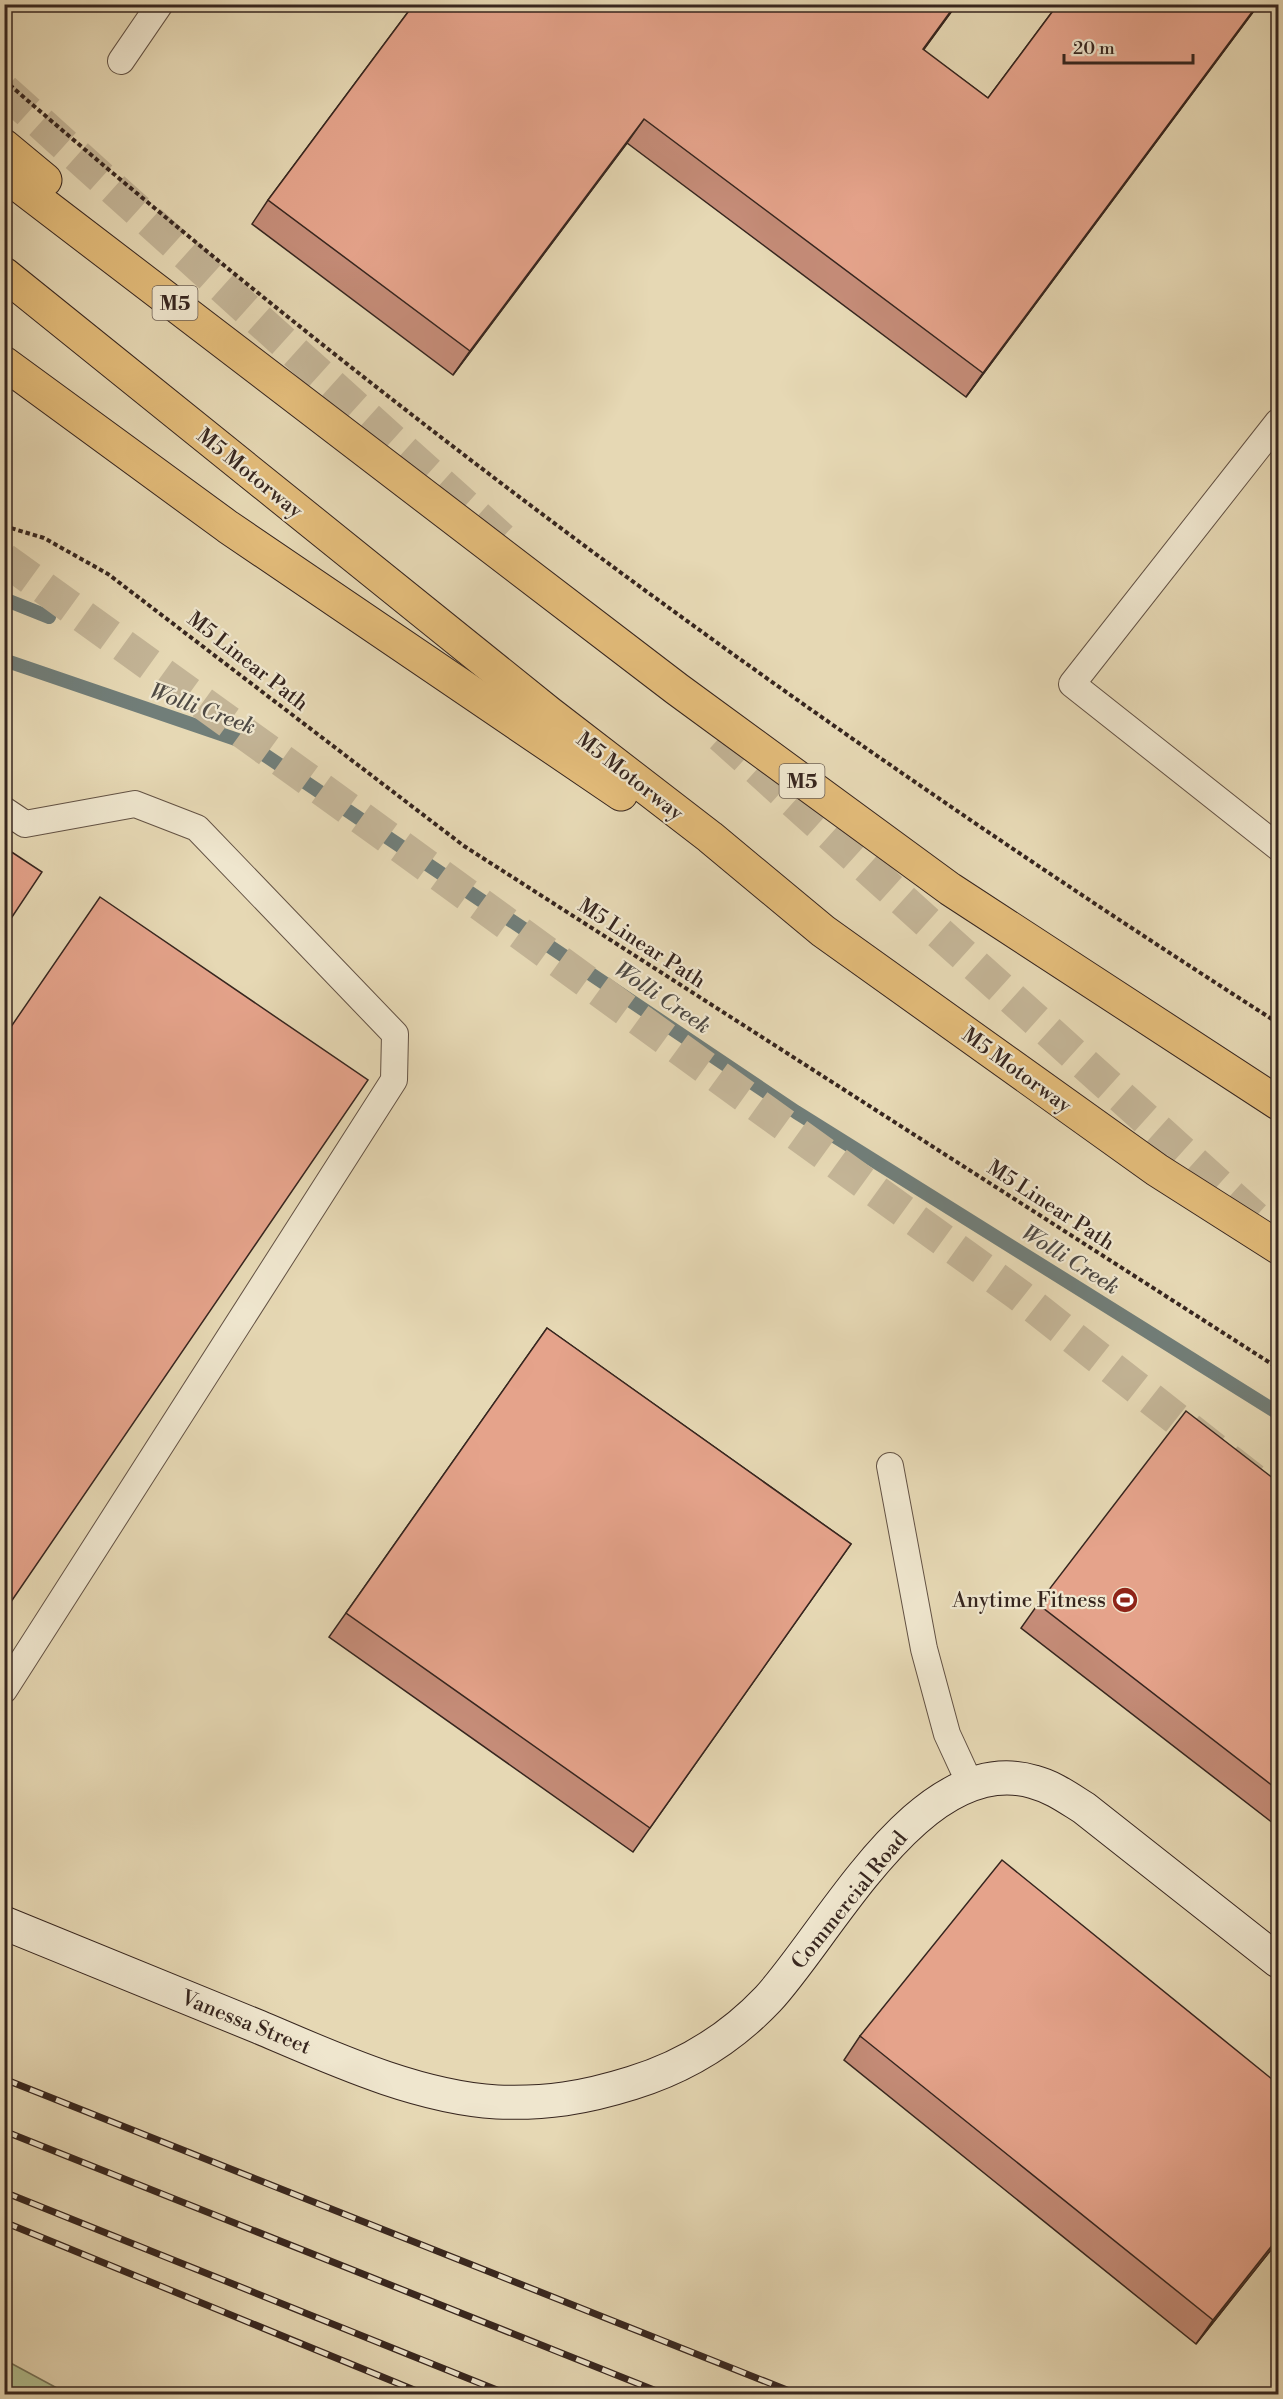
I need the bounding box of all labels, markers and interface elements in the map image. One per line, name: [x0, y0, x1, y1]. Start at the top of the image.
scale bar: [1064, 27, 1193, 65]
text: 20 m: [1073, 37, 1115, 60]
road number: M5: [152, 286, 198, 320]
street label: M5 Motorway: [191, 423, 308, 525]
street label: M5 Linear Path: [182, 606, 314, 717]
water label: Wolli Creek: [146, 678, 259, 741]
street label: M5 Motorway: [571, 727, 689, 827]
road number: M5: [780, 764, 824, 798]
street label: M5 Linear Path: [573, 893, 710, 995]
water label: Wolli Creek: [609, 956, 716, 1040]
street label: M5 Motorway: [957, 1022, 1077, 1120]
street label: M5 Linear Path: [982, 1155, 1119, 1257]
water label: Wolli Creek: [1016, 1220, 1124, 1301]
sports icon: Anytime Fitness: [1110, 1585, 1140, 1615]
place label: Anytime Fitness: [951, 1588, 1106, 1614]
street label: Commercial Road: [786, 1826, 913, 1975]
street label: Vanessa Street: [176, 1985, 315, 2061]

